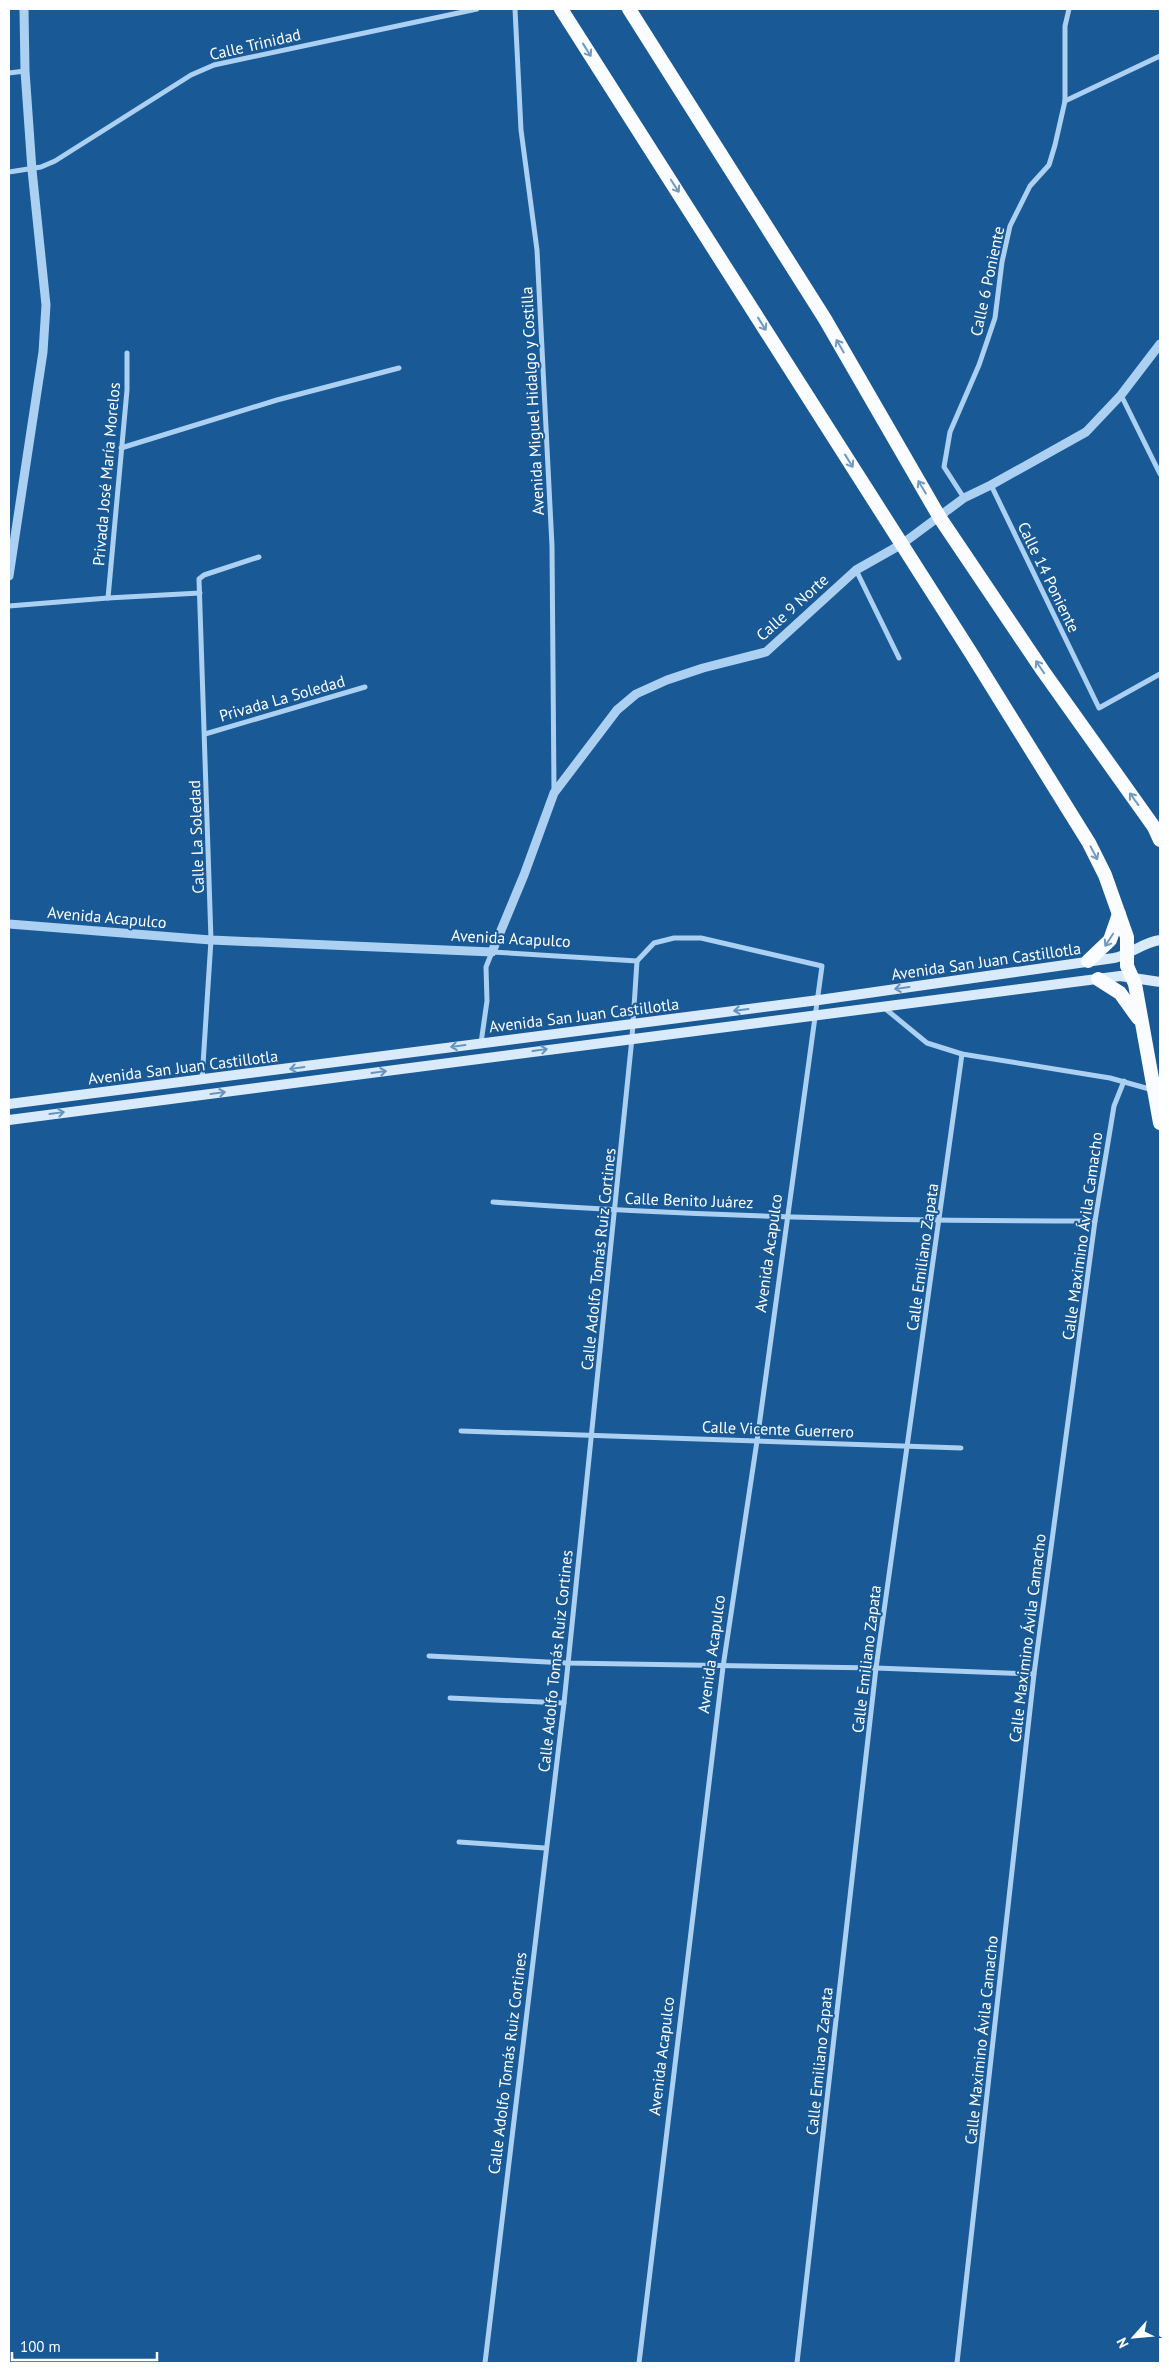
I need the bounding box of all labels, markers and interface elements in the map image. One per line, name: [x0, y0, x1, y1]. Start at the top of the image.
street label: Calle Trinidad: [207, 24, 303, 64]
one-way arrow: [582, 43, 592, 57]
one-way arrow: [671, 179, 681, 193]
street label: Calle 6 Poniente: [966, 224, 1008, 338]
street label: Avenida Miguel Hidalgo y Costilla: [516, 286, 548, 516]
one-way arrow: [758, 316, 768, 330]
one-way arrow: [835, 340, 845, 354]
street label: Privada José María Morelos: [88, 381, 124, 567]
one-way arrow: [844, 454, 854, 468]
one-way arrow: [917, 480, 927, 494]
street label: Calle 14 Poniente: [1014, 518, 1084, 636]
street label: Calle 9 Norte: [752, 569, 832, 645]
one-way arrow: [1035, 660, 1045, 674]
street label: Privada La Soledad: [217, 671, 347, 725]
street label: Calle La Soledad: [184, 780, 208, 894]
one-way arrow: [1129, 792, 1139, 806]
one-way arrow: [1090, 845, 1099, 860]
street label: Avenida Acapulco: [47, 902, 167, 932]
street label: Avenida Acapulco: [451, 925, 571, 951]
one-way arrow: [1103, 933, 1113, 947]
street label: Avenida San Juan Castillotla: [890, 938, 1082, 984]
one-way arrow: [894, 983, 910, 993]
street label: Avenida San Juan Castillotla: [488, 993, 680, 1037]
one-way arrow: [733, 1005, 749, 1015]
one-way arrow: [450, 1042, 466, 1052]
street label: Avenida San Juan Castillotla: [87, 1045, 279, 1089]
one-way arrow: [532, 1045, 548, 1055]
one-way arrow: [289, 1063, 305, 1073]
one-way arrow: [371, 1067, 387, 1077]
one-way arrow: [210, 1088, 226, 1098]
one-way arrow: [49, 1108, 65, 1118]
street label: Calle Maximino Ávila Camacho: [1057, 1131, 1107, 1341]
street label: Calle Adolfo Tomás Ruiz Cortines: [576, 1147, 620, 1371]
street label: Calle Emiliano Zapata: [902, 1182, 942, 1332]
street label: Calle Benito Juárez: [624, 1188, 754, 1212]
street label: Avenida Acapulco: [750, 1192, 786, 1314]
street label: Calle Vicente Guerrero: [702, 1416, 854, 1442]
street label: Calle Maximino Ávila Camacho: [1004, 1533, 1050, 1743]
street label: Calle Adolfo Tomás Ruiz Cortines: [533, 1549, 577, 1773]
street label: Calle Emiliano Zapata: [847, 1584, 885, 1734]
street label: Avenida Acapulco: [693, 1593, 729, 1715]
street label: Calle Maximino Ávila Camacho: [960, 1935, 1002, 2145]
street label: Calle Adolfo Tomás Ruiz Cortines: [483, 1951, 531, 2175]
street label: Calle Emiliano Zapata: [801, 1986, 837, 2136]
street label: Avenida Acapulco: [644, 1995, 678, 2117]
north arrow: [1109, 2312, 1159, 2362]
scale bar: [12, 2330, 158, 2362]
text: N: [1112, 2335, 1133, 2351]
text: 100 m: [20, 2337, 61, 2356]

